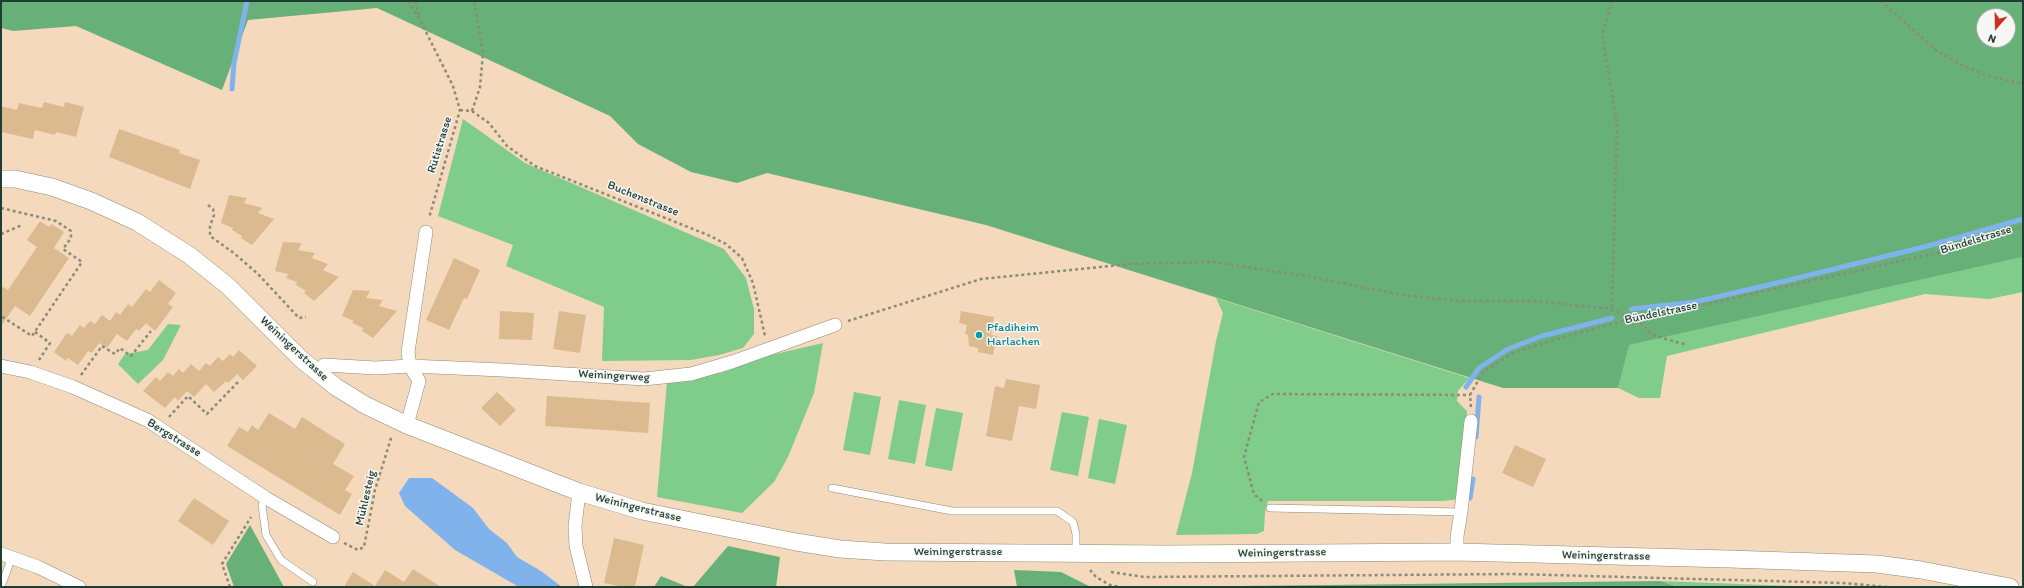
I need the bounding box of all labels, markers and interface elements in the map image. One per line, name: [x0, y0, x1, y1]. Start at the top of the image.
north arrow: [1976, 8, 2016, 48]
text: N: [1986, 31, 1998, 46]
street label: Rütistrasse: [425, 115, 455, 175]
street label: Buchenstrasse: [605, 178, 681, 220]
street label: Bündelstrasse: [1939, 222, 2013, 258]
street label: Bündelstrasse: [1623, 298, 1699, 328]
street label: Weiningerstrasse: [257, 314, 331, 384]
place label: Pfadiheim Harlachen: [987, 321, 1040, 349]
marker: Pfadiheim Harlachen: [974, 330, 984, 340]
street label: Weiningerweg: [578, 367, 650, 385]
street label: Bergstrasse: [144, 416, 204, 460]
street label: Mühlesteig: [353, 469, 379, 527]
street label: Weiningerstrasse: [593, 490, 683, 526]
street label: Weiningerstrasse: [914, 545, 1002, 559]
street label: Weiningerstrasse: [1238, 545, 1326, 561]
street label: Weiningerstrasse: [1562, 548, 1650, 564]

